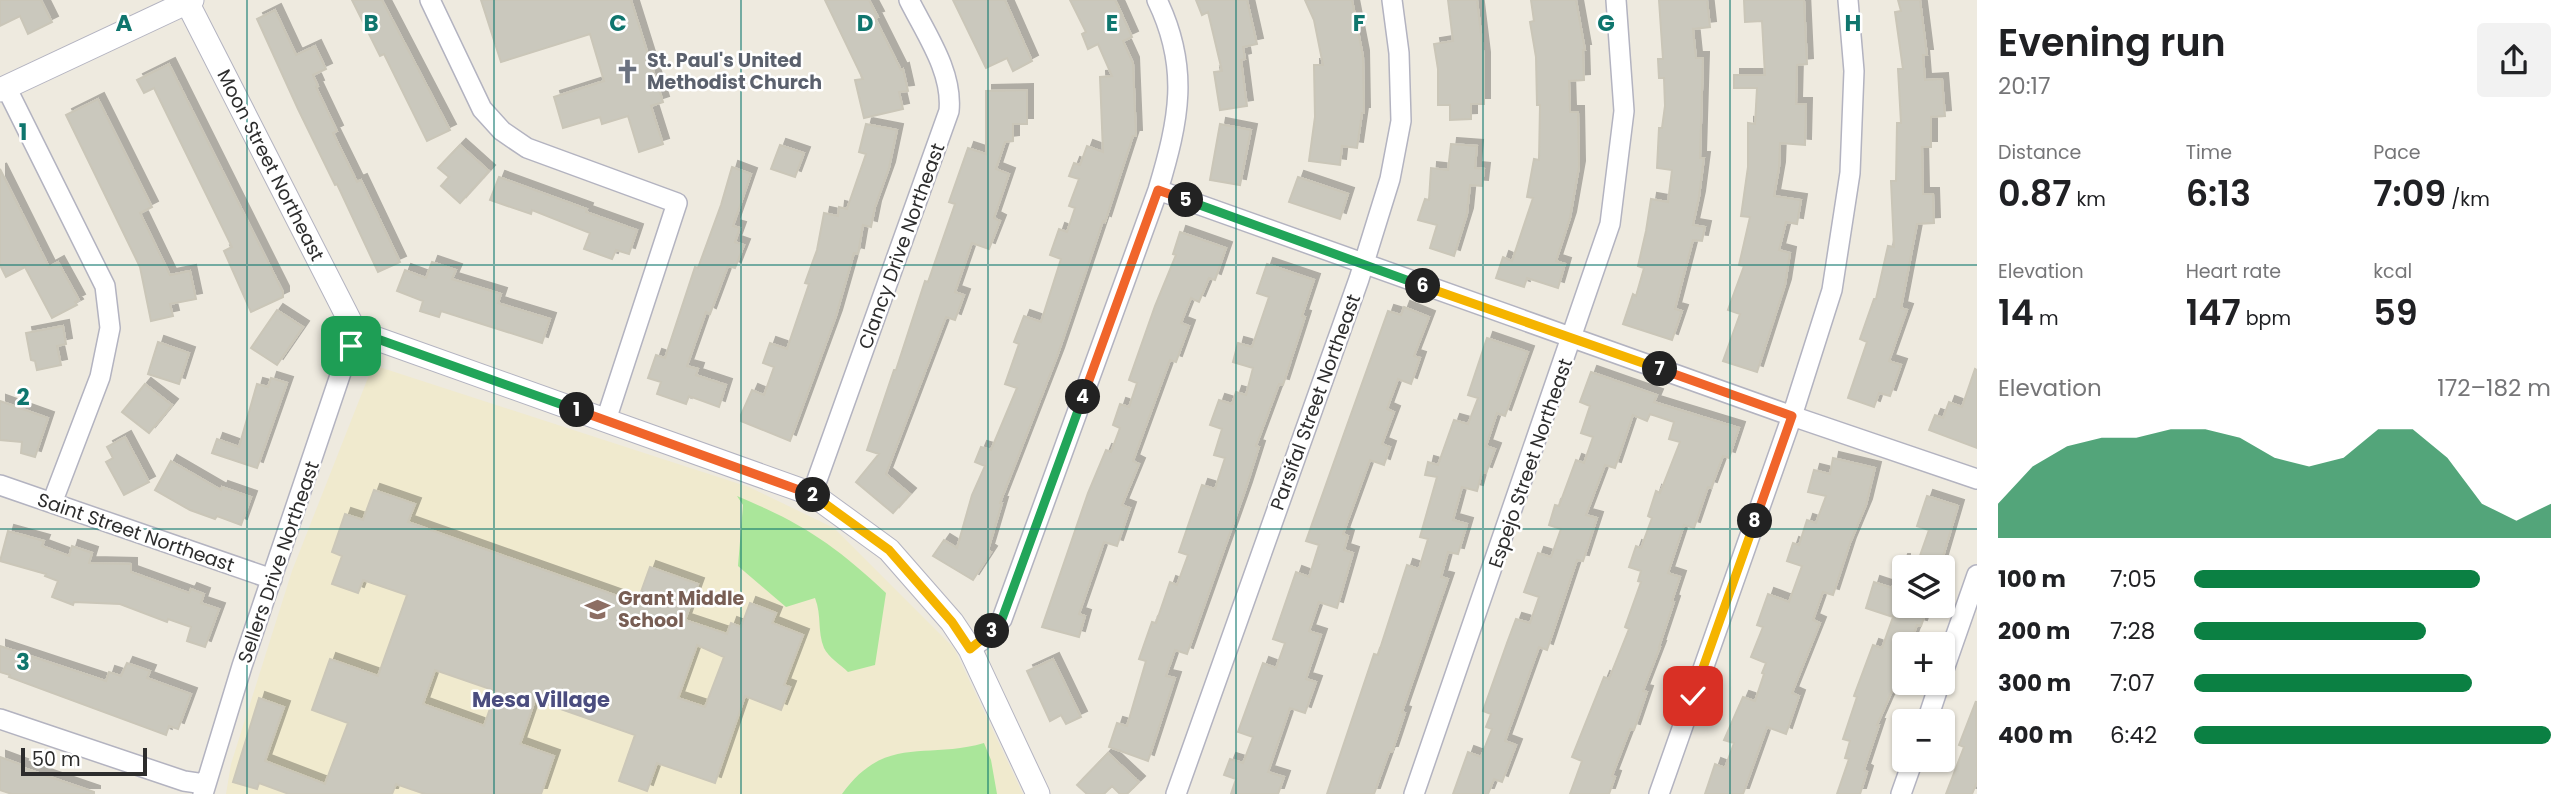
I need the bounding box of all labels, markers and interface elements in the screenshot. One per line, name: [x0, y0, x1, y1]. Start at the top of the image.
text: A: [116, 7, 133, 39]
text: B: [363, 7, 379, 39]
text: C: [609, 7, 627, 39]
text: D: [857, 7, 873, 39]
text: E: [1106, 7, 1118, 39]
text: F: [1353, 7, 1365, 39]
text: G: [1597, 7, 1615, 39]
text: H: [1845, 7, 1861, 39]
text: Evening run: [1998, 16, 2226, 69]
button: share: [2477, 23, 2551, 97]
place label: St. Paul's United Methodist Church: [647, 47, 822, 96]
church icon: St. Paul's United Methodist Church: [613, 57, 641, 85]
street label: Moon Street Northeast: [210, 65, 331, 266]
text: 20:17: [1998, 70, 2051, 102]
text: 1: [19, 116, 27, 148]
street label: Clancy Drive Northeast: [852, 139, 951, 353]
text: Distance: [1998, 139, 2081, 166]
text: Time: [2186, 139, 2232, 166]
text: Pace: [2373, 139, 2421, 166]
text: 0.87: [1998, 169, 2071, 218]
text: 6:13: [2186, 169, 2251, 218]
text: 7:09: [2373, 169, 2446, 218]
pin: 5: [1168, 182, 1204, 218]
text: 5: [1179, 186, 1192, 213]
text: km: [2071, 186, 2106, 213]
text: /km: [2446, 186, 2490, 213]
text: Elevation: [1998, 258, 2084, 285]
text: Heart rate: [2186, 258, 2281, 285]
text: kcal: [2373, 258, 2412, 285]
pin: 6: [1406, 268, 1440, 304]
text: 6: [1416, 272, 1429, 299]
text: 14: [1998, 288, 2034, 337]
text: 147: [2186, 288, 2241, 337]
text: 59: [2373, 288, 2418, 337]
street label: Parsifal Street Northeast: [1264, 290, 1367, 514]
text: m: [2034, 305, 2058, 332]
text: bpm: [2241, 305, 2291, 332]
pin: [321, 316, 381, 376]
icon: arrive: [332, 327, 370, 365]
pin: 7: [1642, 352, 1678, 386]
street label: Espejo Street Northeast: [1482, 355, 1579, 572]
text: 7: [1654, 355, 1665, 382]
text: Elevation: [1998, 372, 2102, 404]
text: 172–182 m: [2437, 372, 2551, 404]
pin: 4: [1066, 380, 1100, 414]
text: 2: [16, 381, 30, 413]
text: 4: [1076, 383, 1089, 410]
pin: 1: [560, 392, 594, 428]
text: 1: [573, 396, 580, 423]
street label: Sellers Drive Northeast: [231, 457, 326, 667]
pin: 2: [796, 477, 830, 512]
text: 2: [807, 481, 818, 508]
street label: Saint Street Northeast: [34, 486, 238, 579]
pin: 8: [1738, 504, 1772, 538]
text: 8: [1748, 507, 1761, 534]
map controls: [1892, 555, 1955, 772]
button: layers: [1892, 555, 1955, 618]
text: 100 m: [1998, 563, 2066, 595]
text: 7:05: [2110, 563, 2156, 595]
place label: Grant Middle School: [618, 585, 745, 634]
school or university icon: Grant Middle School: [584, 595, 612, 623]
pin: 3: [974, 614, 1010, 648]
text: 200 m: [1998, 615, 2070, 647]
text: 7:28: [2110, 615, 2155, 647]
text: 3: [986, 617, 997, 644]
button: +: [1892, 632, 1955, 695]
text: 3: [16, 646, 30, 678]
pin: [1663, 666, 1723, 726]
text: 300 m: [1998, 667, 2071, 699]
text: 7:07: [2110, 667, 2154, 699]
icon: check: [1674, 677, 1712, 715]
district label: Mesa Village: [472, 685, 610, 714]
button: −: [1892, 709, 1955, 772]
text: 400 m: [1998, 719, 2073, 751]
text: 6:42: [2110, 719, 2157, 751]
scale bar: [21, 745, 147, 777]
text: 50 m: [32, 746, 81, 773]

